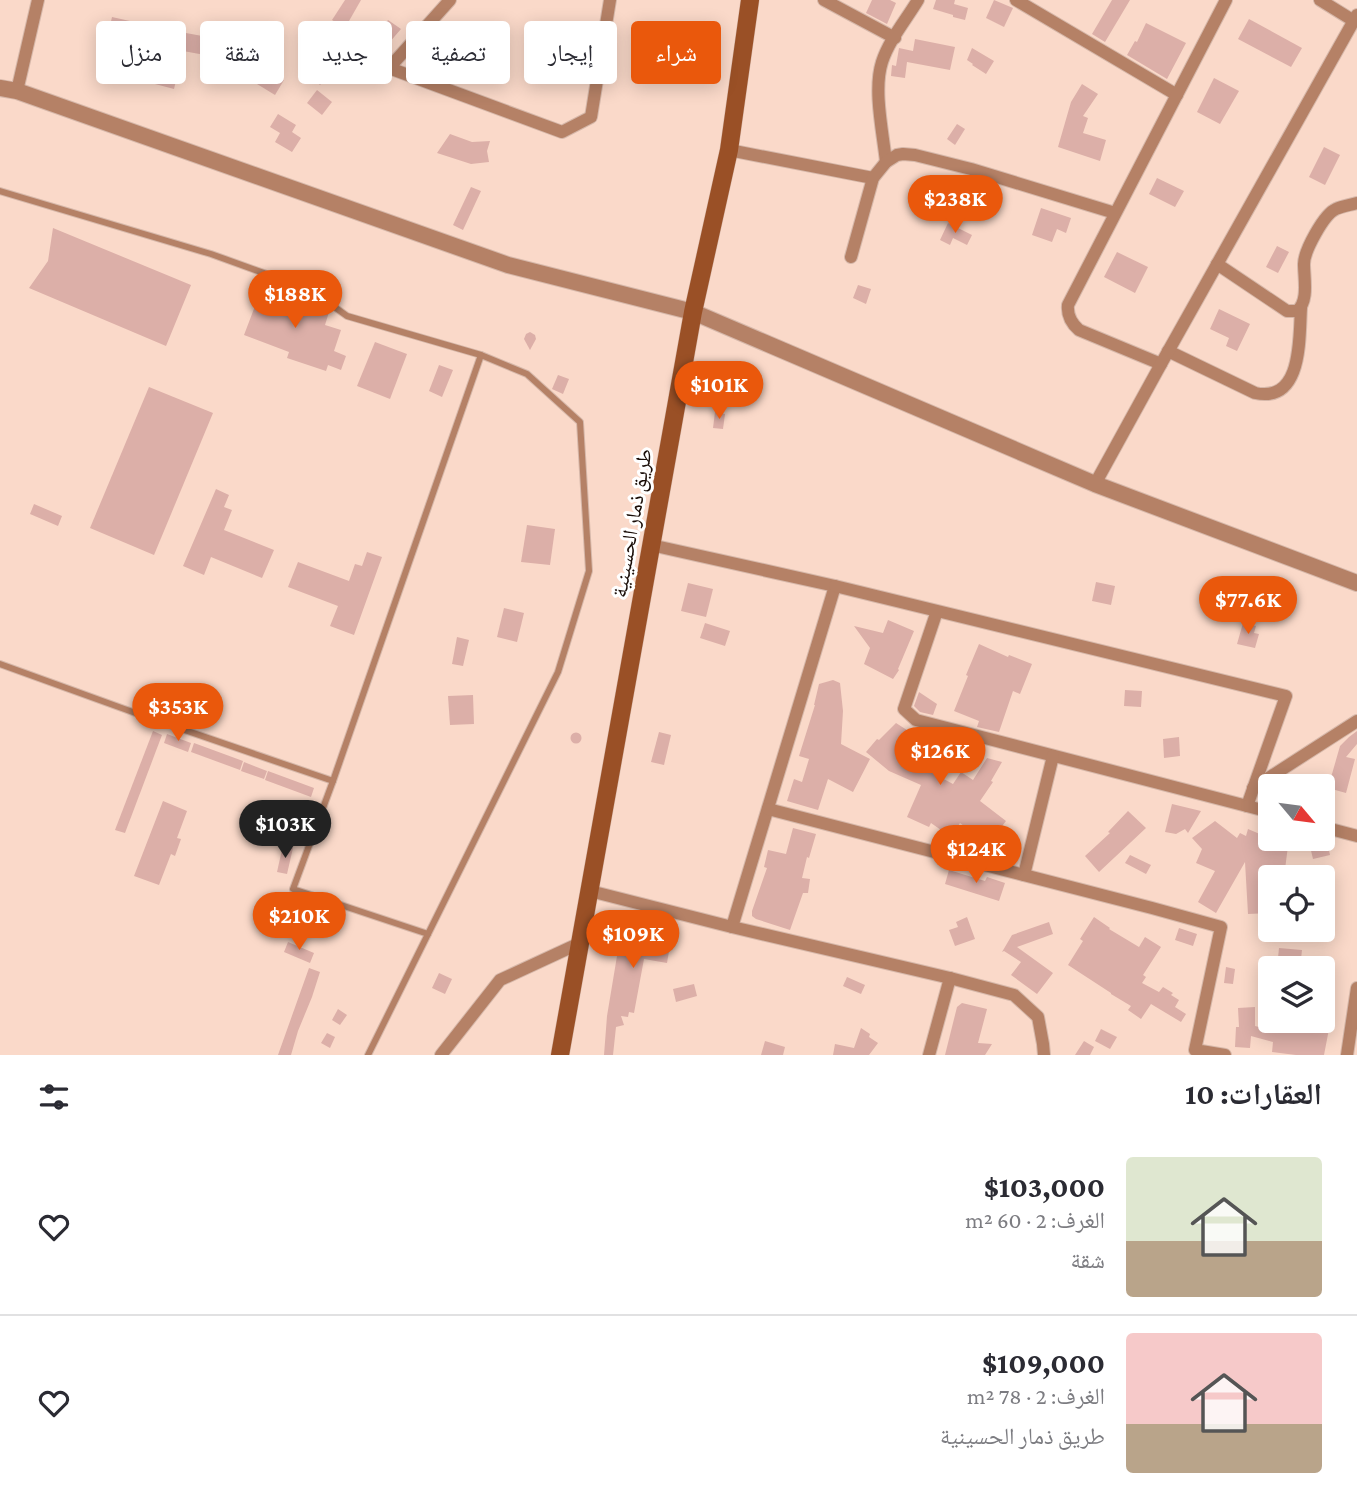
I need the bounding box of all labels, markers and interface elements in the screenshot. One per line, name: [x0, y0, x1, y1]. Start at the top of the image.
chip: منزل: [96, 21, 186, 84]
chip: شقة: [200, 21, 284, 84]
chip: جديد: [298, 21, 392, 84]
chip: تصفية: [406, 21, 510, 84]
chip: إيجار: [524, 21, 617, 84]
chip: شراء: [631, 21, 721, 84]
pin: $238K: [906, 176, 1004, 235]
text: $238K: [924, 185, 986, 211]
pin: $188K: [246, 270, 344, 330]
text: $188K: [264, 280, 326, 306]
pin: $101K: [670, 362, 768, 421]
text: $101K: [690, 371, 748, 397]
street label: طريق ذمار الحسينية: [607, 447, 658, 599]
pin: $77.6K: [1191, 576, 1305, 636]
text: $77.6K: [1215, 586, 1281, 612]
pin: $353K: [129, 684, 227, 743]
text: $353K: [148, 693, 208, 719]
pin: $126K: [891, 728, 989, 787]
text: $126K: [910, 737, 970, 763]
north arrow: [1258, 774, 1335, 850]
map controls: [1258, 774, 1335, 1033]
pin: $103K: [236, 800, 334, 860]
text: $103K: [255, 810, 315, 836]
pin: $124K: [927, 826, 1025, 885]
text: $124K: [947, 835, 1005, 861]
button: locate: [1258, 865, 1335, 942]
pin: $210K: [250, 892, 348, 952]
text: $210K: [269, 902, 329, 928]
pin: $109K: [584, 911, 682, 970]
text: $109K: [602, 920, 664, 946]
button: layers: [1258, 956, 1335, 1033]
text: العقارات: 10: [1185, 1077, 1322, 1110]
icon: filters: [35, 1078, 73, 1116]
text: $103,000: [984, 1170, 1105, 1203]
icon: home: [1182, 1185, 1266, 1269]
text: الغرف: 2 · 60 m²: [965, 1207, 1105, 1233]
icon: heart: [35, 1208, 73, 1246]
text: شقة: [1071, 1247, 1105, 1273]
text: $109,000: [982, 1346, 1105, 1379]
icon: home: [1182, 1361, 1266, 1445]
text: الغرف: 2 · 78 m²: [967, 1383, 1105, 1409]
icon: heart: [35, 1384, 73, 1422]
text: طريق ذمار الحسينية: [940, 1423, 1105, 1449]

